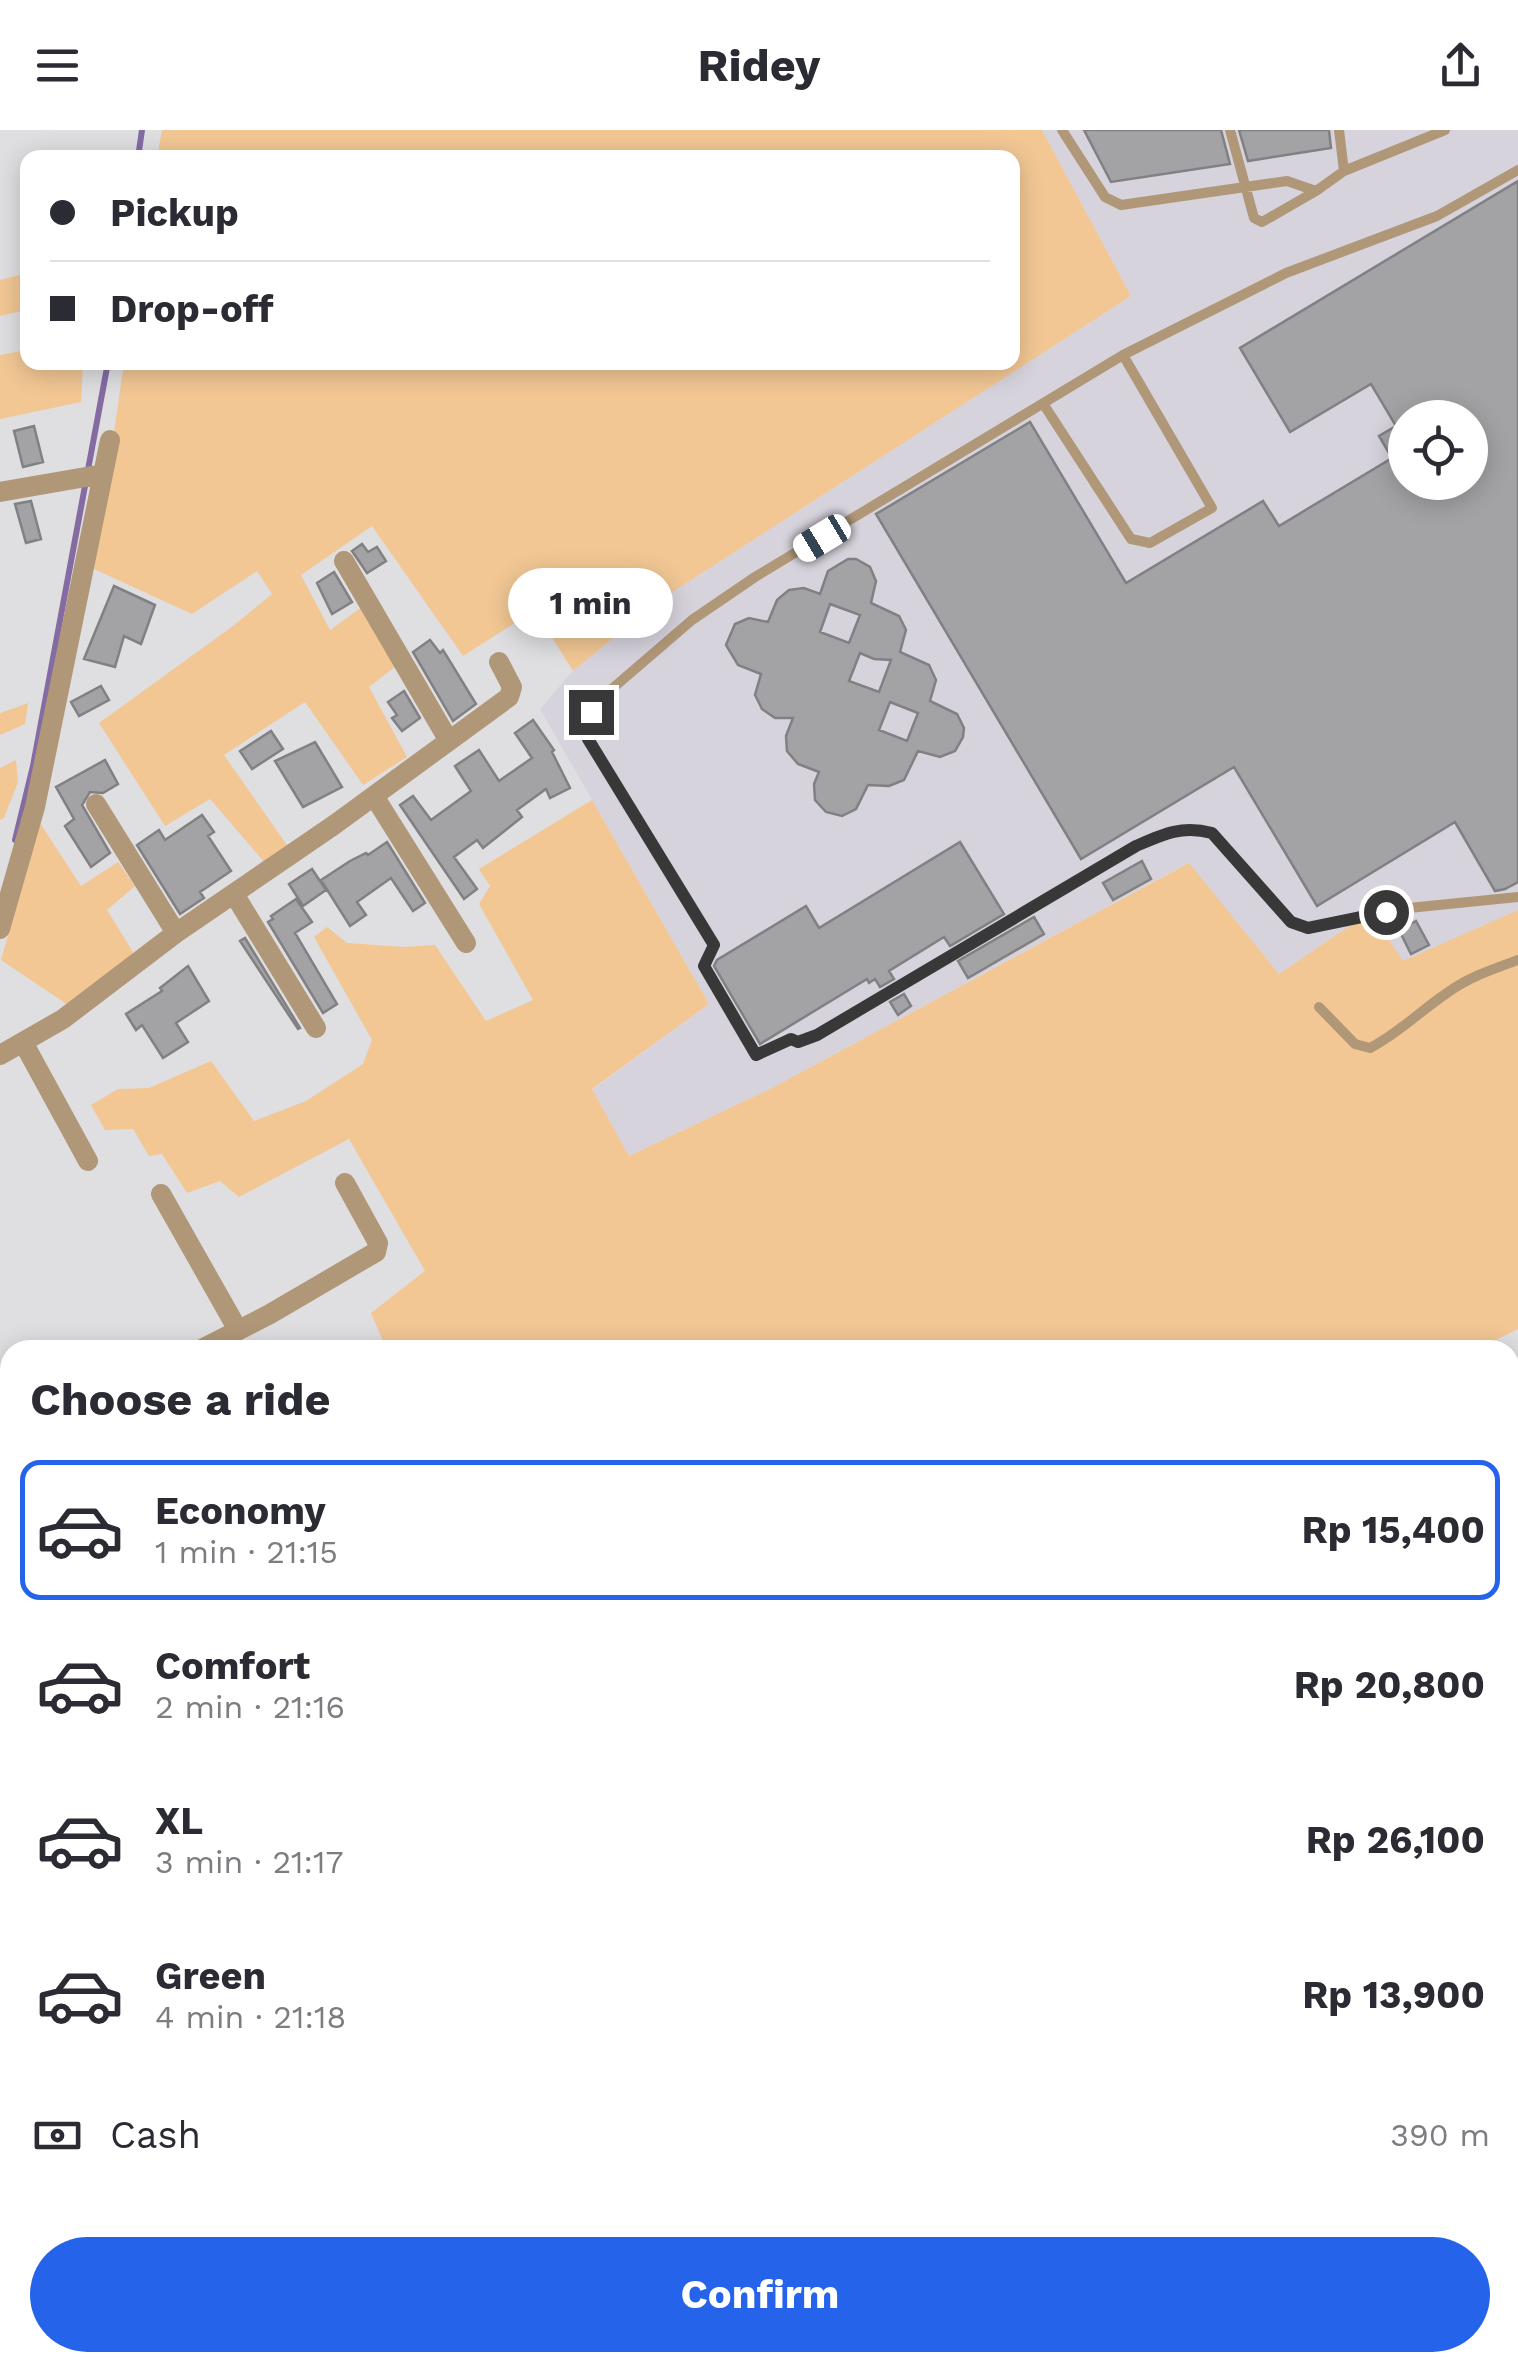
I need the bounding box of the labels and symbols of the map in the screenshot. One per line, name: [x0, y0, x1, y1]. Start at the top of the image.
car: [789, 510, 855, 566]
callout: 1 min: [508, 567, 674, 637]
route end: [569, 690, 614, 735]
route start: [1364, 890, 1409, 935]

